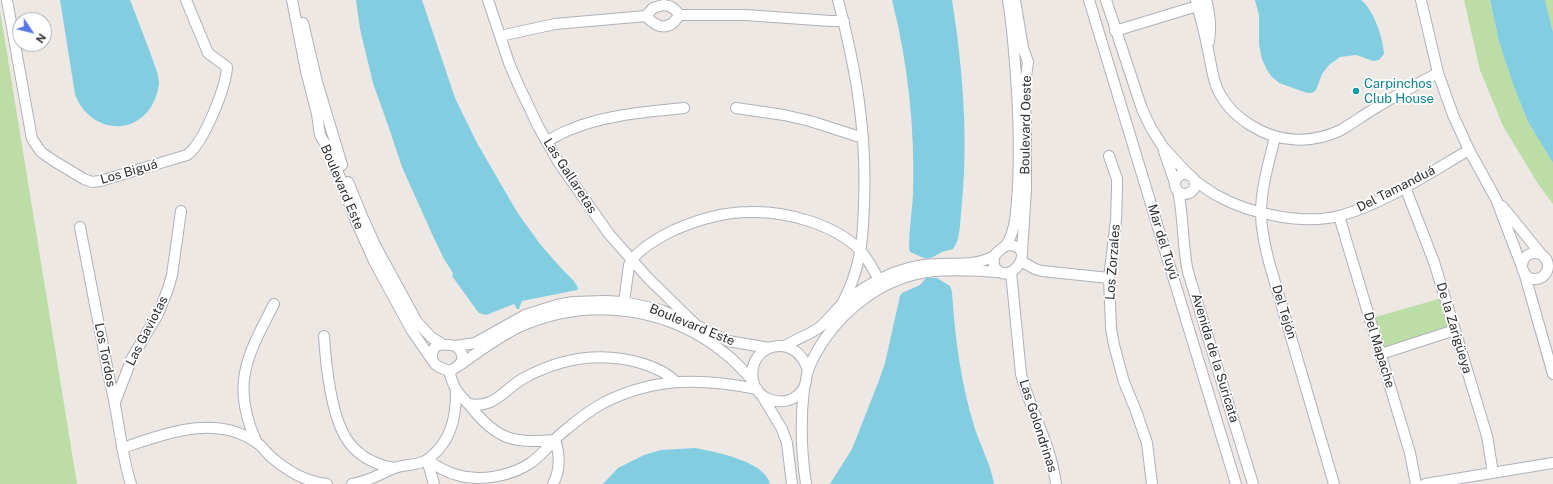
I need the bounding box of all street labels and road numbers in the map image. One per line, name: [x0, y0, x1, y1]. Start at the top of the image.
street label: Boulevard Oeste: [1017, 75, 1035, 175]
street label: Las Gallaretas: [540, 136, 600, 216]
street label: Boulevard Este: [317, 142, 367, 232]
street label: Los Biguá: [99, 156, 159, 188]
street label: Del Tamanduá: [1354, 163, 1438, 215]
street label: Mar del Tuyú: [1144, 202, 1182, 282]
street label: Los Zorzales: [1103, 224, 1123, 300]
street label: De la Zarigüeya: [1433, 281, 1475, 375]
street label: Del Tejón: [1268, 283, 1300, 341]
street label: Avenida de la Suricata: [1188, 292, 1242, 424]
street label: Las Gaviotas: [123, 294, 171, 368]
street label: Boulevard Este: [647, 301, 737, 349]
street label: Del Mapache: [1360, 310, 1398, 390]
street label: Los Tordos: [91, 322, 119, 388]
street label: Las Golondrinas: [1016, 378, 1060, 474]

